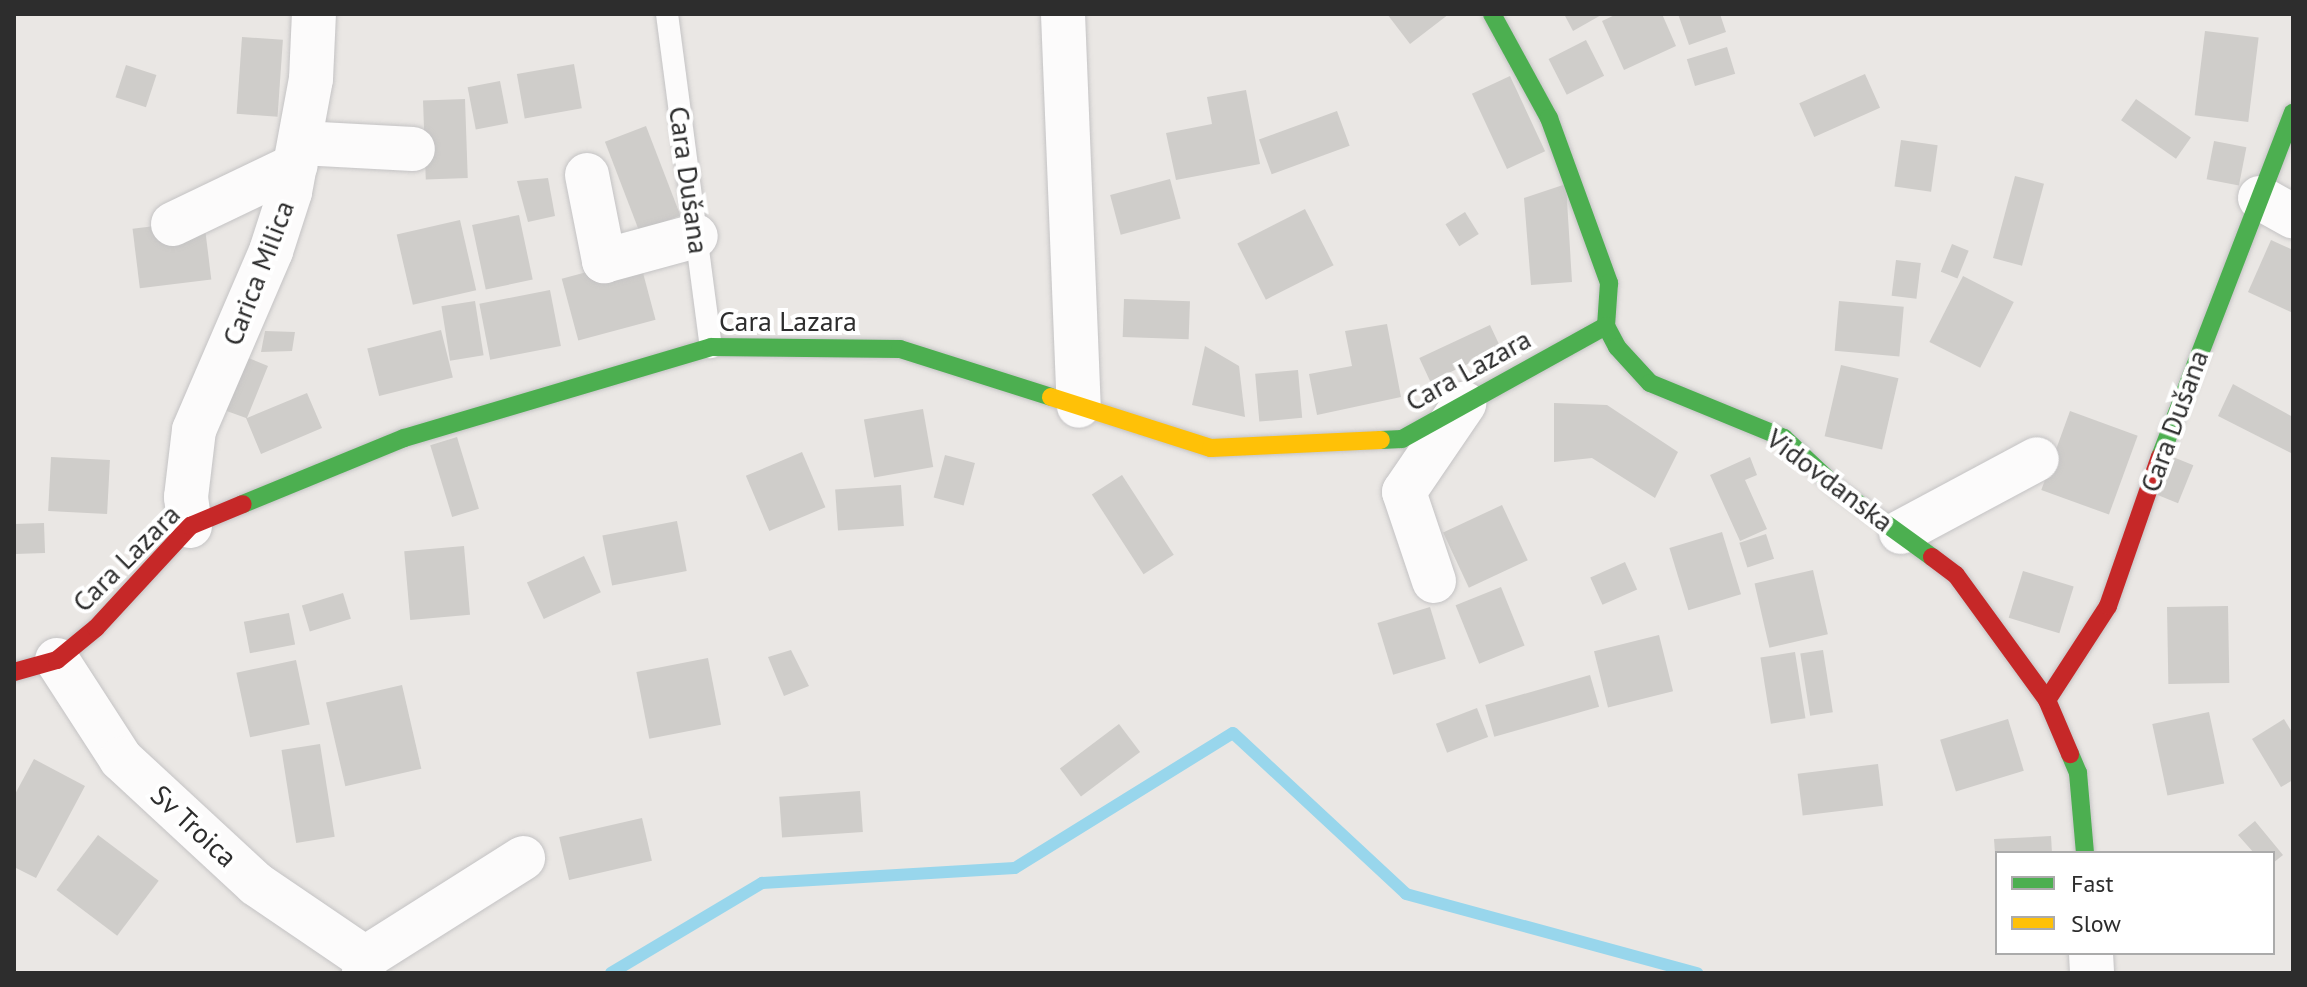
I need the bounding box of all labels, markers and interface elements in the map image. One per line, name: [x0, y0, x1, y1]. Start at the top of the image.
street label: Cara Dušana: [662, 104, 716, 256]
street label: Carica Milica: [215, 196, 301, 350]
street label: Cara Lazara: [719, 304, 857, 338]
street label: Cara Lazara: [1400, 322, 1536, 418]
street label: Cara Dušana: [2133, 345, 2215, 497]
street label: Vidovdanska: [1760, 421, 1900, 539]
street label: Cara Lazara: [65, 497, 187, 619]
street label: Sv Troica: [143, 777, 245, 875]
legend: [1995, 851, 2275, 955]
text: Fast: [2071, 868, 2114, 899]
text: Slow: [2071, 908, 2121, 939]

